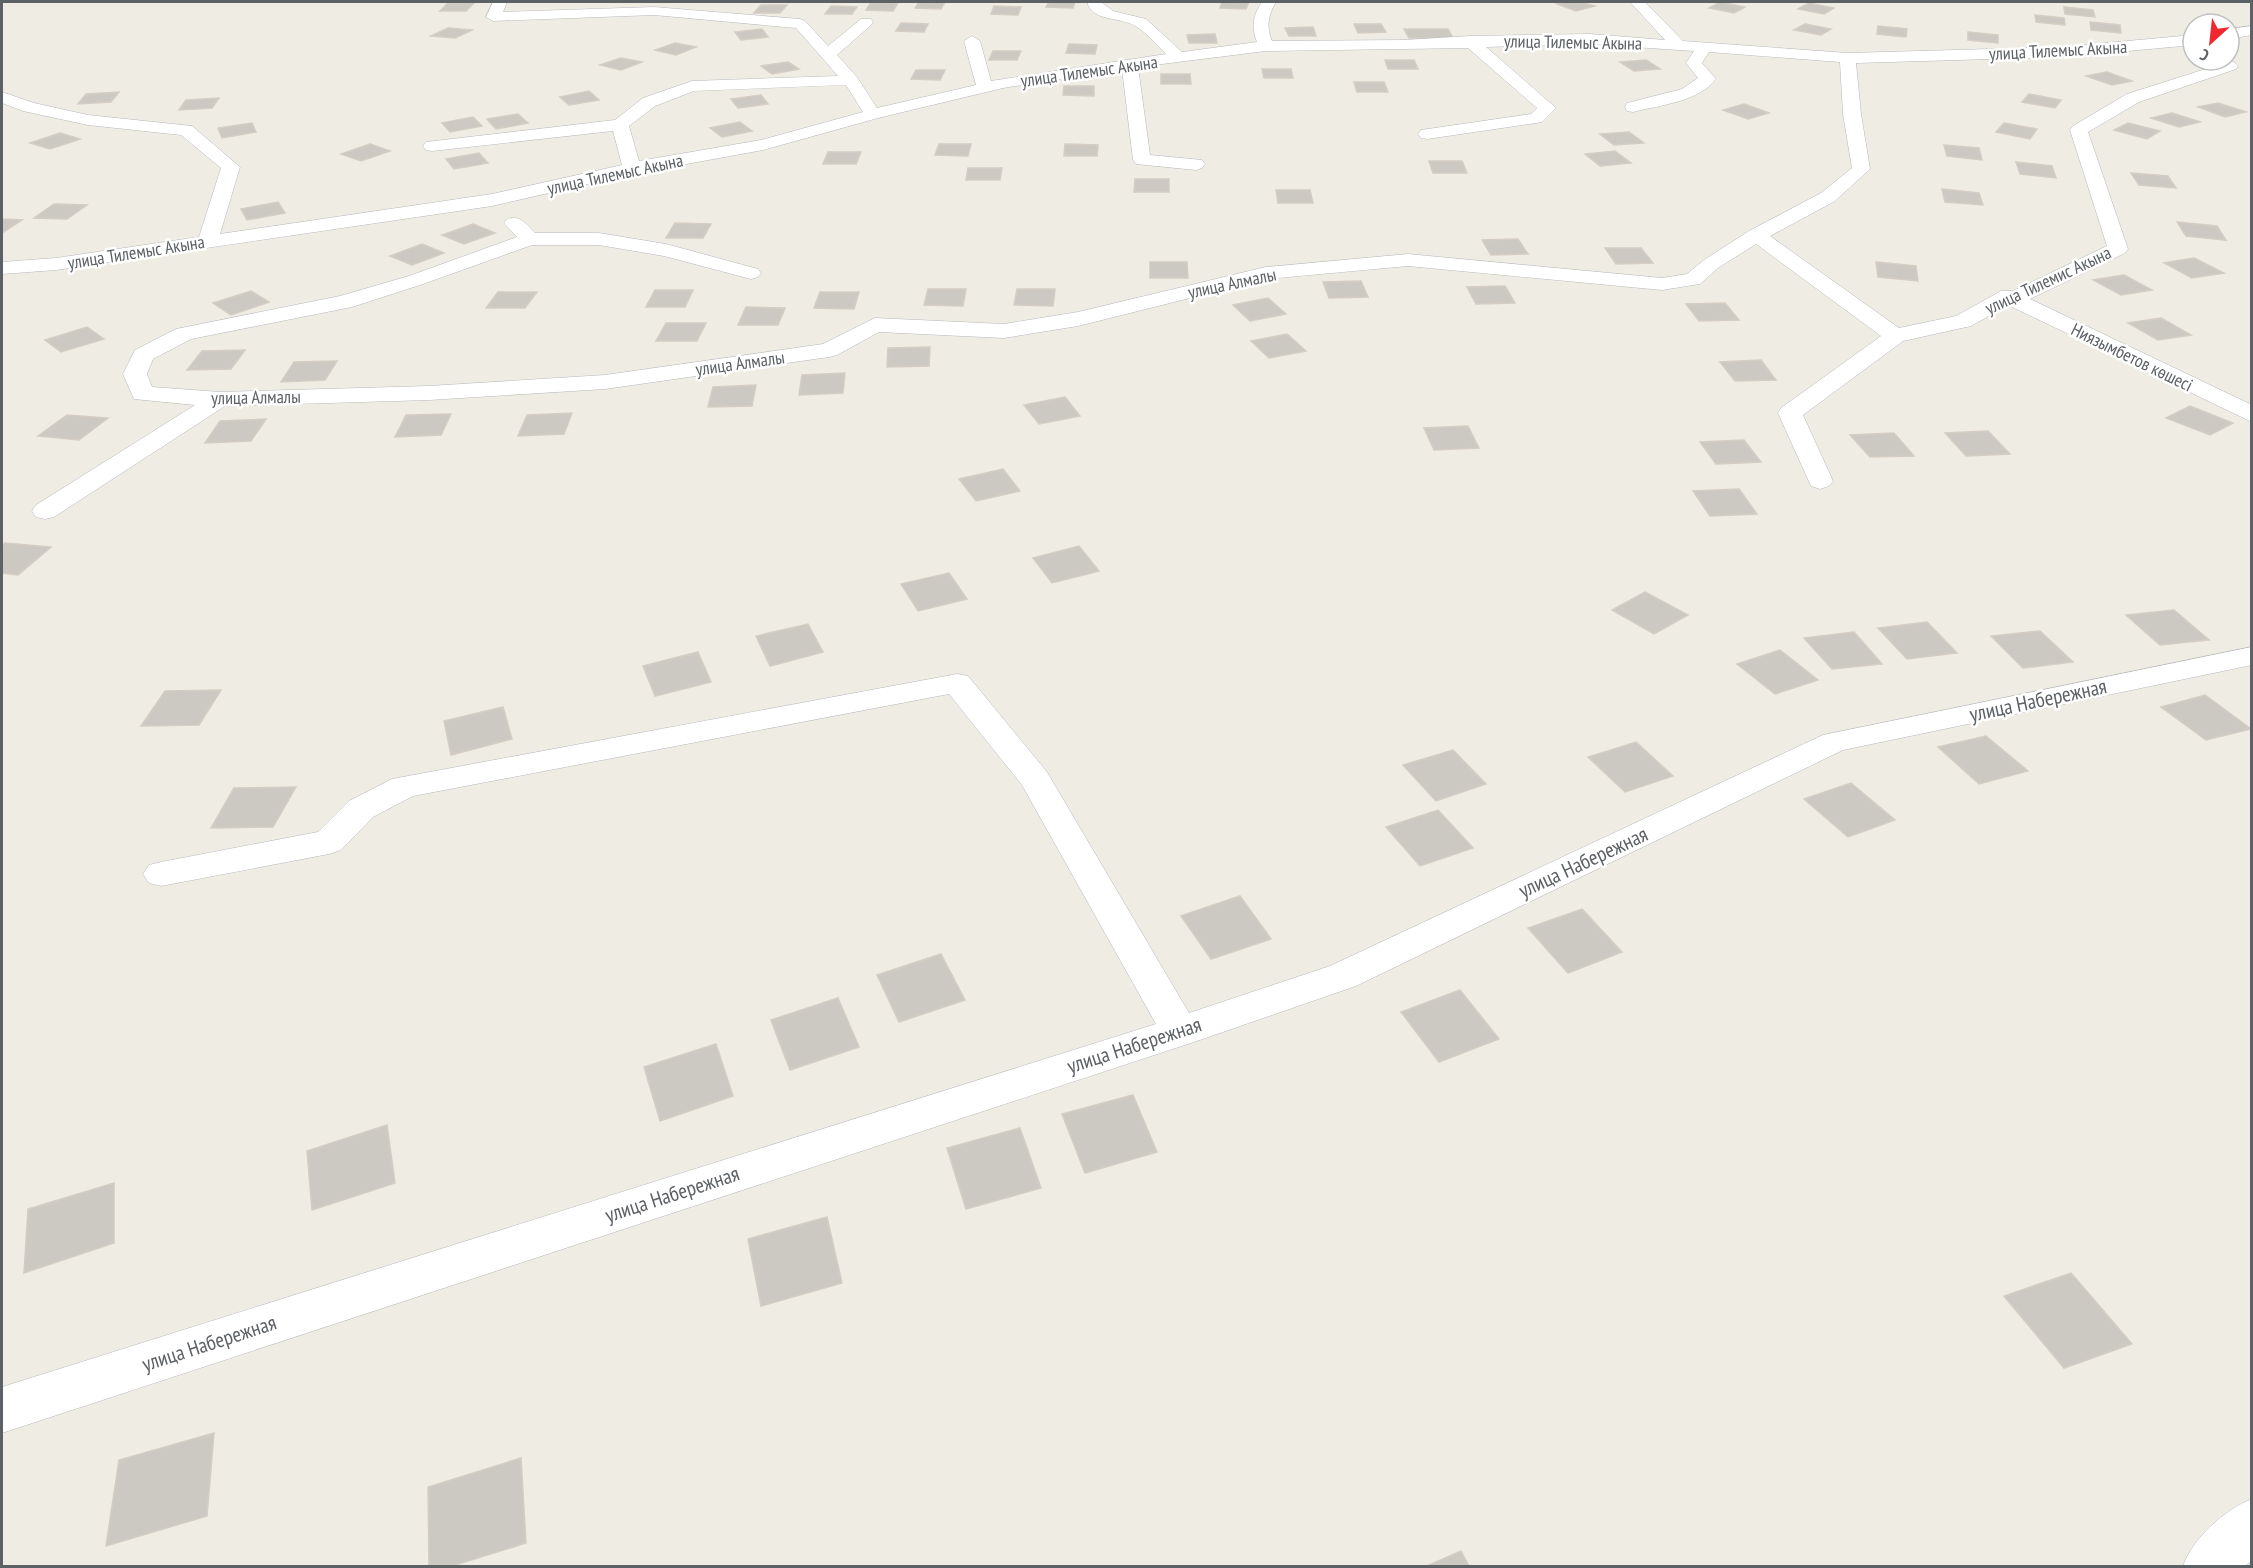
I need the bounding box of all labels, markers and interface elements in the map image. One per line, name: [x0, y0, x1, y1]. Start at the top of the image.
north arrow: [2181, 12, 2241, 72]
street label: улица Тилемыс Акына: [1504, 29, 1642, 55]
street label: улица Тилемыс Акына: [1988, 35, 2128, 65]
text: С: [2196, 44, 2212, 66]
street label: улица Тилемыс Акына: [1019, 50, 1159, 92]
street label: улица Тилемыс Акына: [545, 148, 685, 200]
street label: улица Тилемыс Акына: [66, 230, 206, 274]
street label: улица Тилемис Акына: [1981, 241, 2115, 319]
street label: улица Алмалы: [1186, 262, 1278, 304]
street label: Ниязымбетов көшесі: [2067, 318, 2197, 396]
street label: улица Алмалы: [694, 345, 786, 381]
street label: улица Алмалы: [211, 385, 301, 409]
street label: улица Набережная: [1967, 672, 2109, 728]
street label: улица Набережная: [1514, 820, 1652, 904]
street label: улица Набережная: [1063, 1011, 1205, 1079]
street label: улица Набережная: [601, 1160, 743, 1228]
street label: улица Набережная: [138, 1309, 280, 1377]

